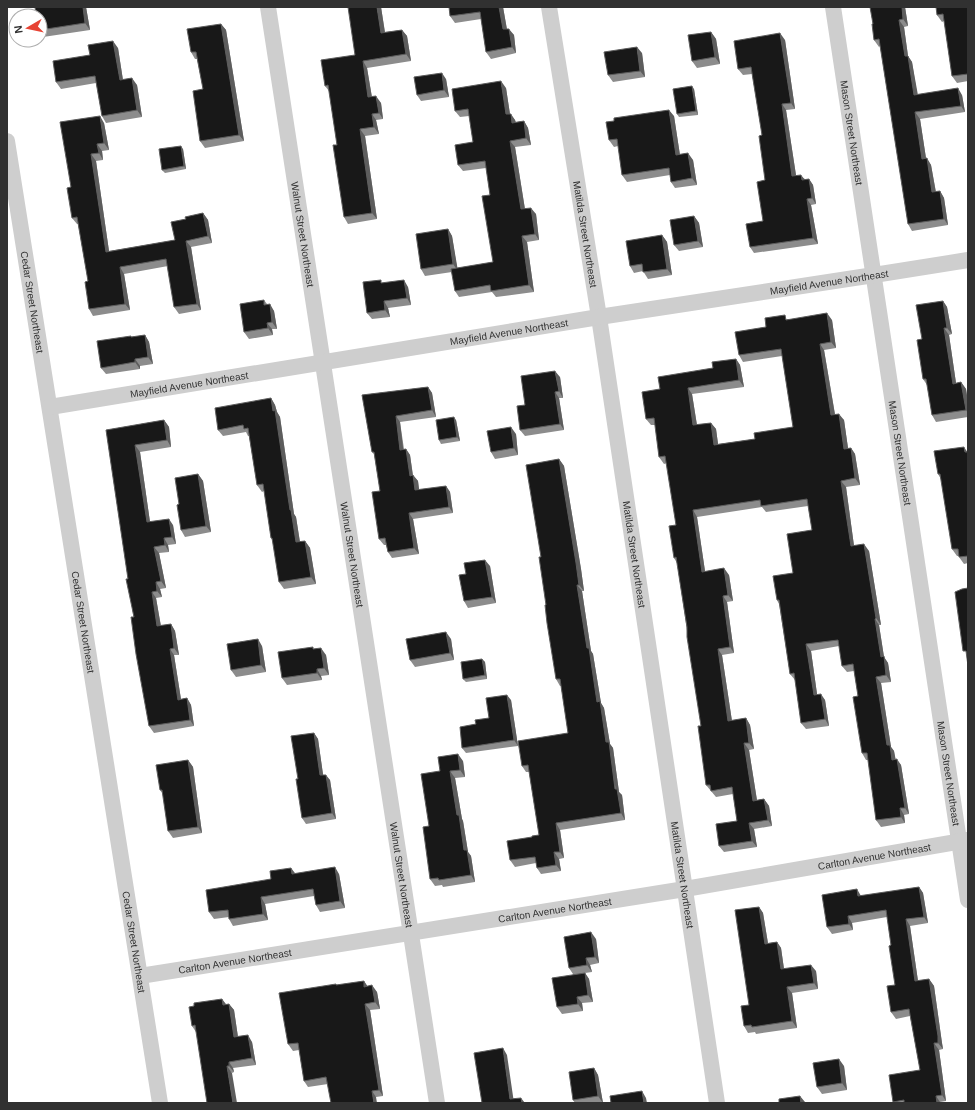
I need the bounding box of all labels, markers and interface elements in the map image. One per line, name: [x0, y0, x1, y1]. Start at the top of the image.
north arrow: [8, 8, 48, 48]
text: N: [12, 25, 25, 34]
street label: Mason Street Northeast: [838, 80, 865, 186]
street label: Matilda Street Northeast: [571, 180, 599, 289]
street label: Walnut Street Northeast: [289, 181, 316, 288]
street label: Cedar Street Northeast: [19, 250, 46, 354]
street label: Mayfield Avenue Northeast: [769, 268, 889, 297]
street label: Mayfield Avenue Northeast: [449, 317, 569, 347]
street label: Mayfield Avenue Northeast: [129, 370, 249, 400]
street label: Mason Street Northeast: [887, 400, 913, 506]
street label: Matilda Street Northeast: [621, 500, 648, 609]
street label: Walnut Street Northeast: [338, 501, 366, 608]
street label: Cedar Street Northeast: [69, 570, 97, 674]
street label: Mason Street Northeast: [935, 720, 962, 827]
street label: Walnut Street Northeast: [388, 821, 415, 928]
street label: Matilda Street Northeast: [669, 821, 696, 929]
street label: Carlton Avenue Northeast: [817, 842, 932, 872]
street label: Cedar Street Northeast: [120, 890, 147, 994]
street label: Carlton Avenue Northeast: [497, 896, 612, 925]
street label: Carlton Avenue Northeast: [178, 947, 292, 976]

